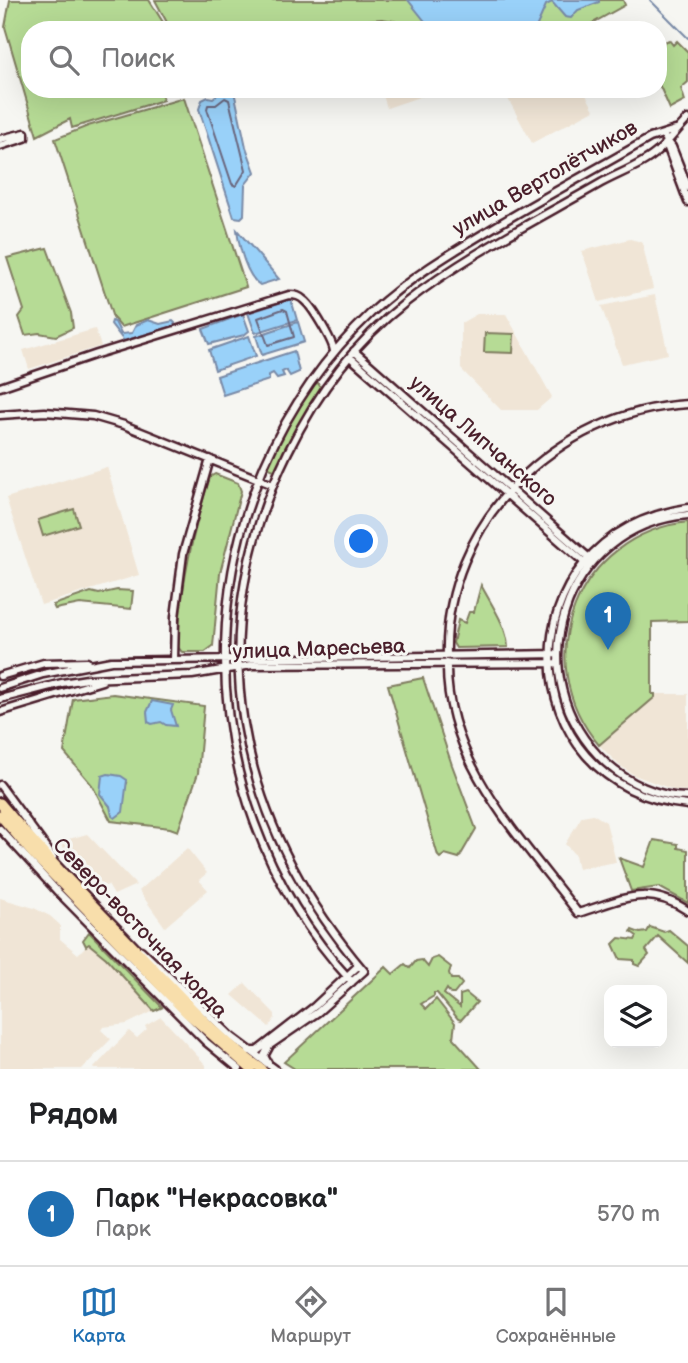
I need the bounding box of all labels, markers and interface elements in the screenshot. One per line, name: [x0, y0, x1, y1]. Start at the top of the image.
search box: [21, 21, 667, 98]
icon: search: [45, 41, 83, 79]
text: Поиск: [101, 44, 175, 75]
street label: улица Вертолётчиков: [448, 115, 642, 241]
street label: улица Липчанского: [404, 370, 562, 512]
your location: [344, 524, 378, 558]
pin: 1: [585, 592, 631, 650]
street label: улица Маресьева: [232, 633, 407, 665]
street label: Северо-восточная хорда: [47, 833, 233, 1024]
map controls: [604, 985, 667, 1048]
button: layers: [604, 985, 667, 1048]
text: Рядом: [28, 1097, 118, 1133]
text: Парк "Некрасовка": [95, 1184, 338, 1215]
text: 1: [46, 1200, 56, 1228]
text: 570 m: [597, 1200, 660, 1228]
text: Парк: [95, 1215, 151, 1243]
tab: Карта: [72, 1283, 126, 1348]
tab: Маршрут: [270, 1283, 351, 1348]
tab: Сохранённые: [496, 1283, 616, 1348]

